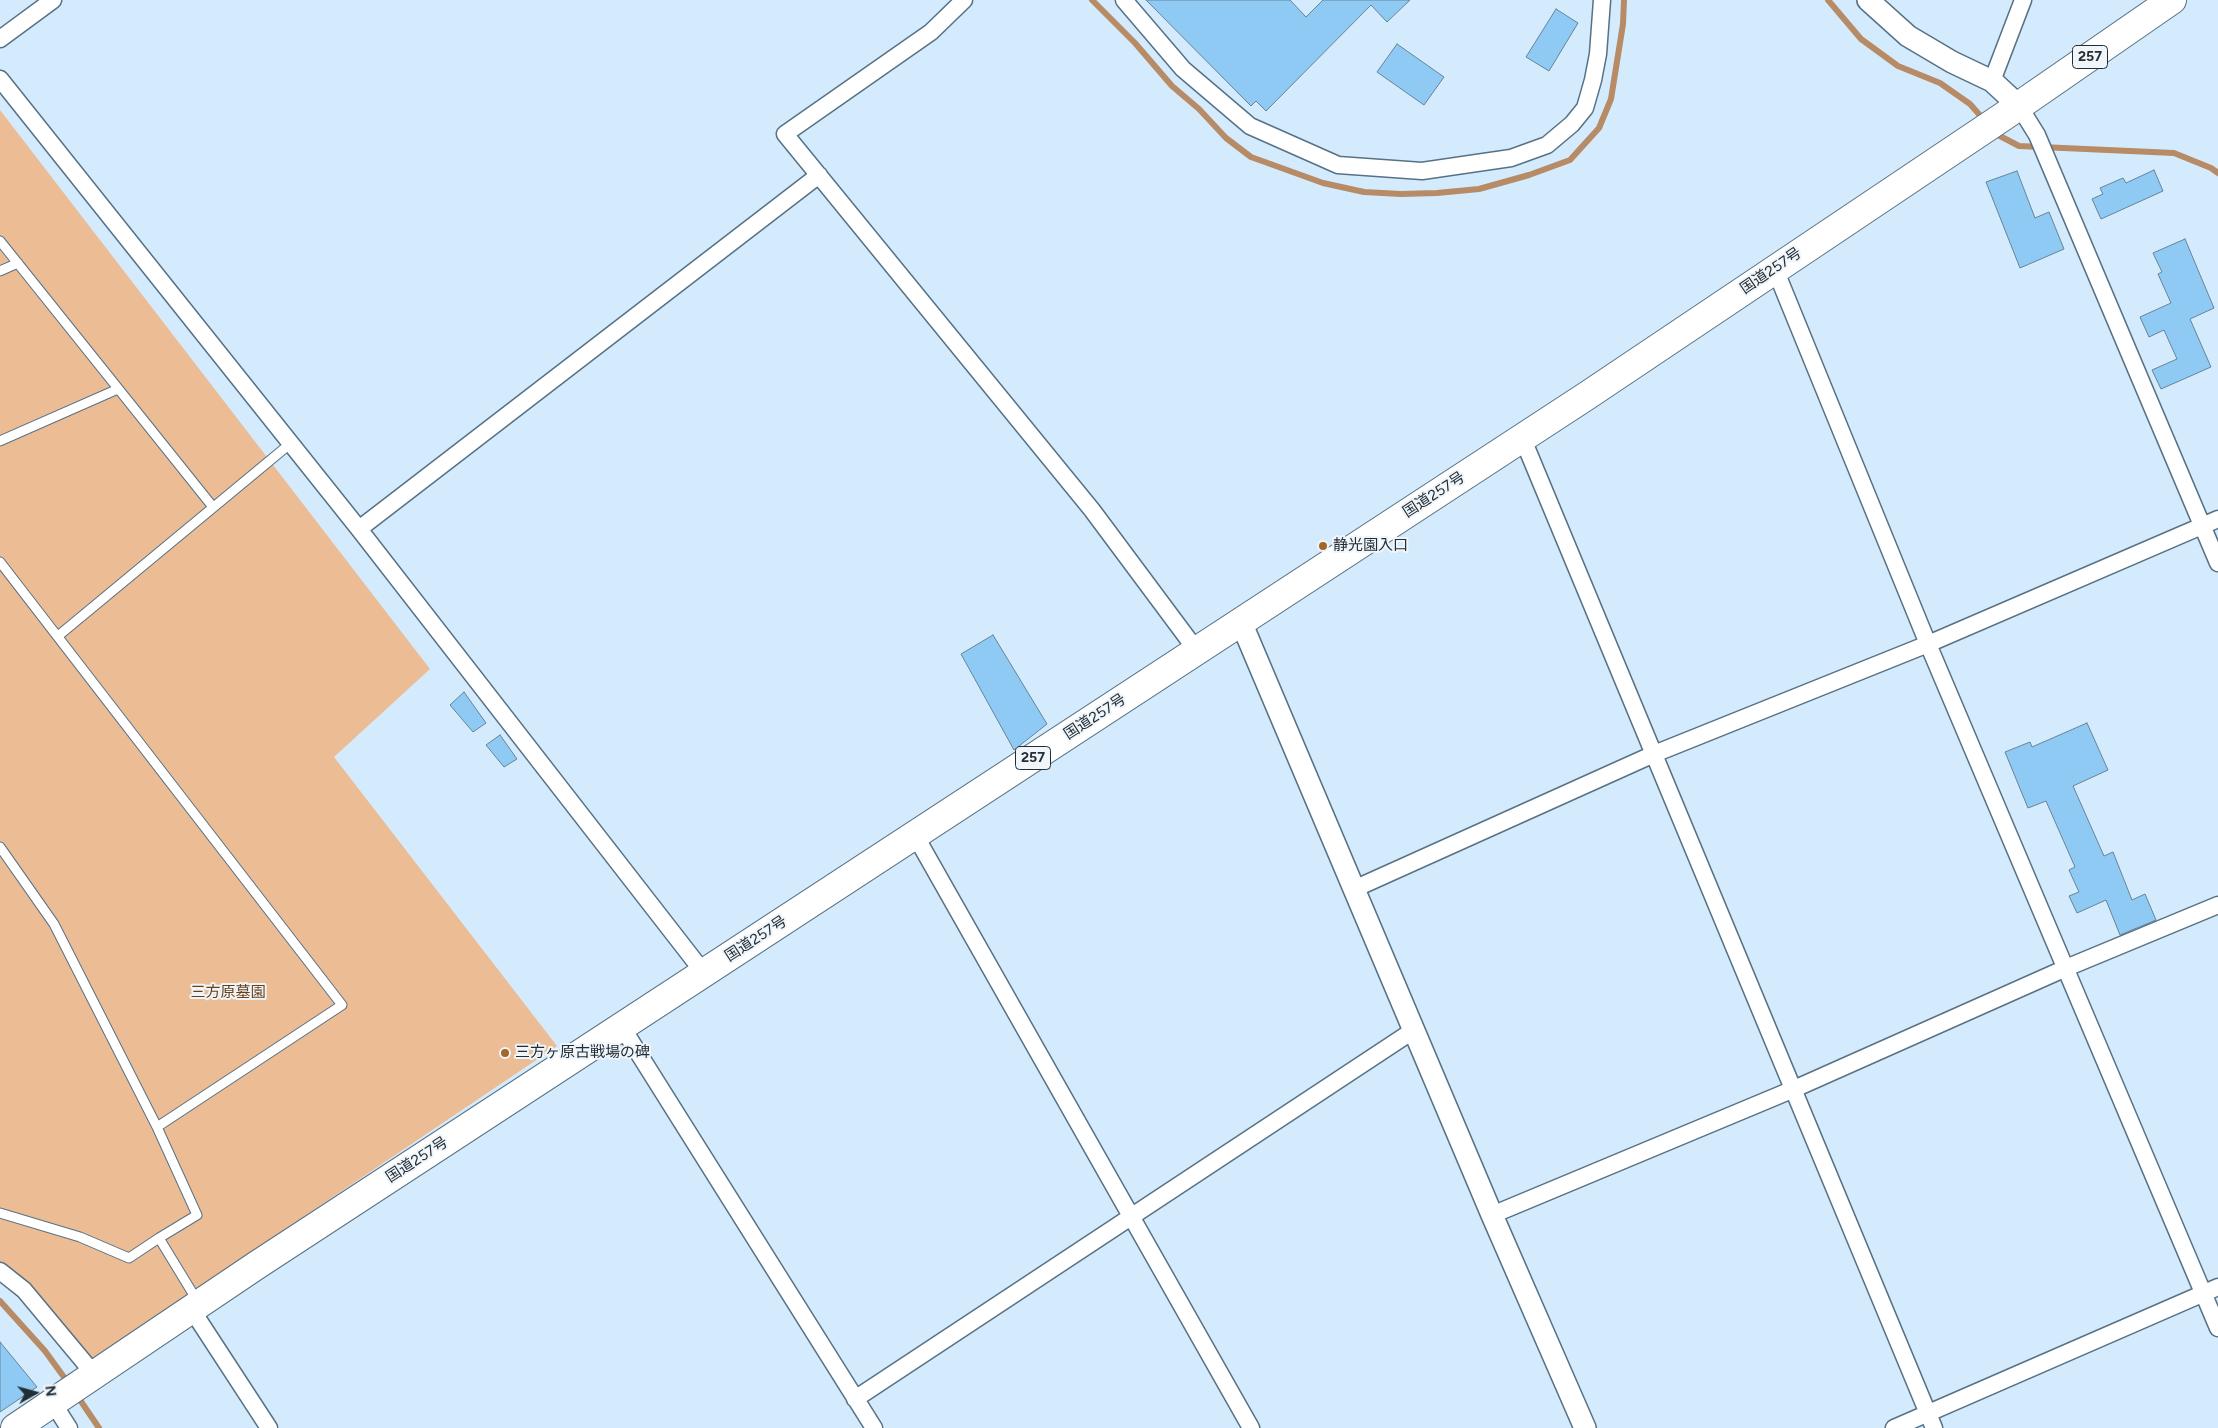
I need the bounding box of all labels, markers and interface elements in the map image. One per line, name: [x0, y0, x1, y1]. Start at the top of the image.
road number: 257: [2072, 46, 2108, 68]
street label: 国道257号: [1737, 244, 1805, 298]
street label: 国道257号: [1400, 468, 1468, 522]
place label: 静光園入口: [1333, 537, 1408, 555]
marker: 静光園入口: [1317, 540, 1329, 552]
street label: 国道257号: [1061, 690, 1129, 744]
road number: 257: [1016, 746, 1050, 770]
street label: 国道257号: [722, 912, 790, 966]
park label: 三方原墓園: [191, 984, 265, 1002]
place label: 三方ヶ原古戦場の碑: [515, 1044, 650, 1062]
marker: 三方ヶ原古戦場の碑: [499, 1047, 511, 1059]
street label: 国道257号: [383, 1133, 451, 1187]
north arrow: [10, 1368, 60, 1418]
text: N: [41, 1385, 59, 1398]

